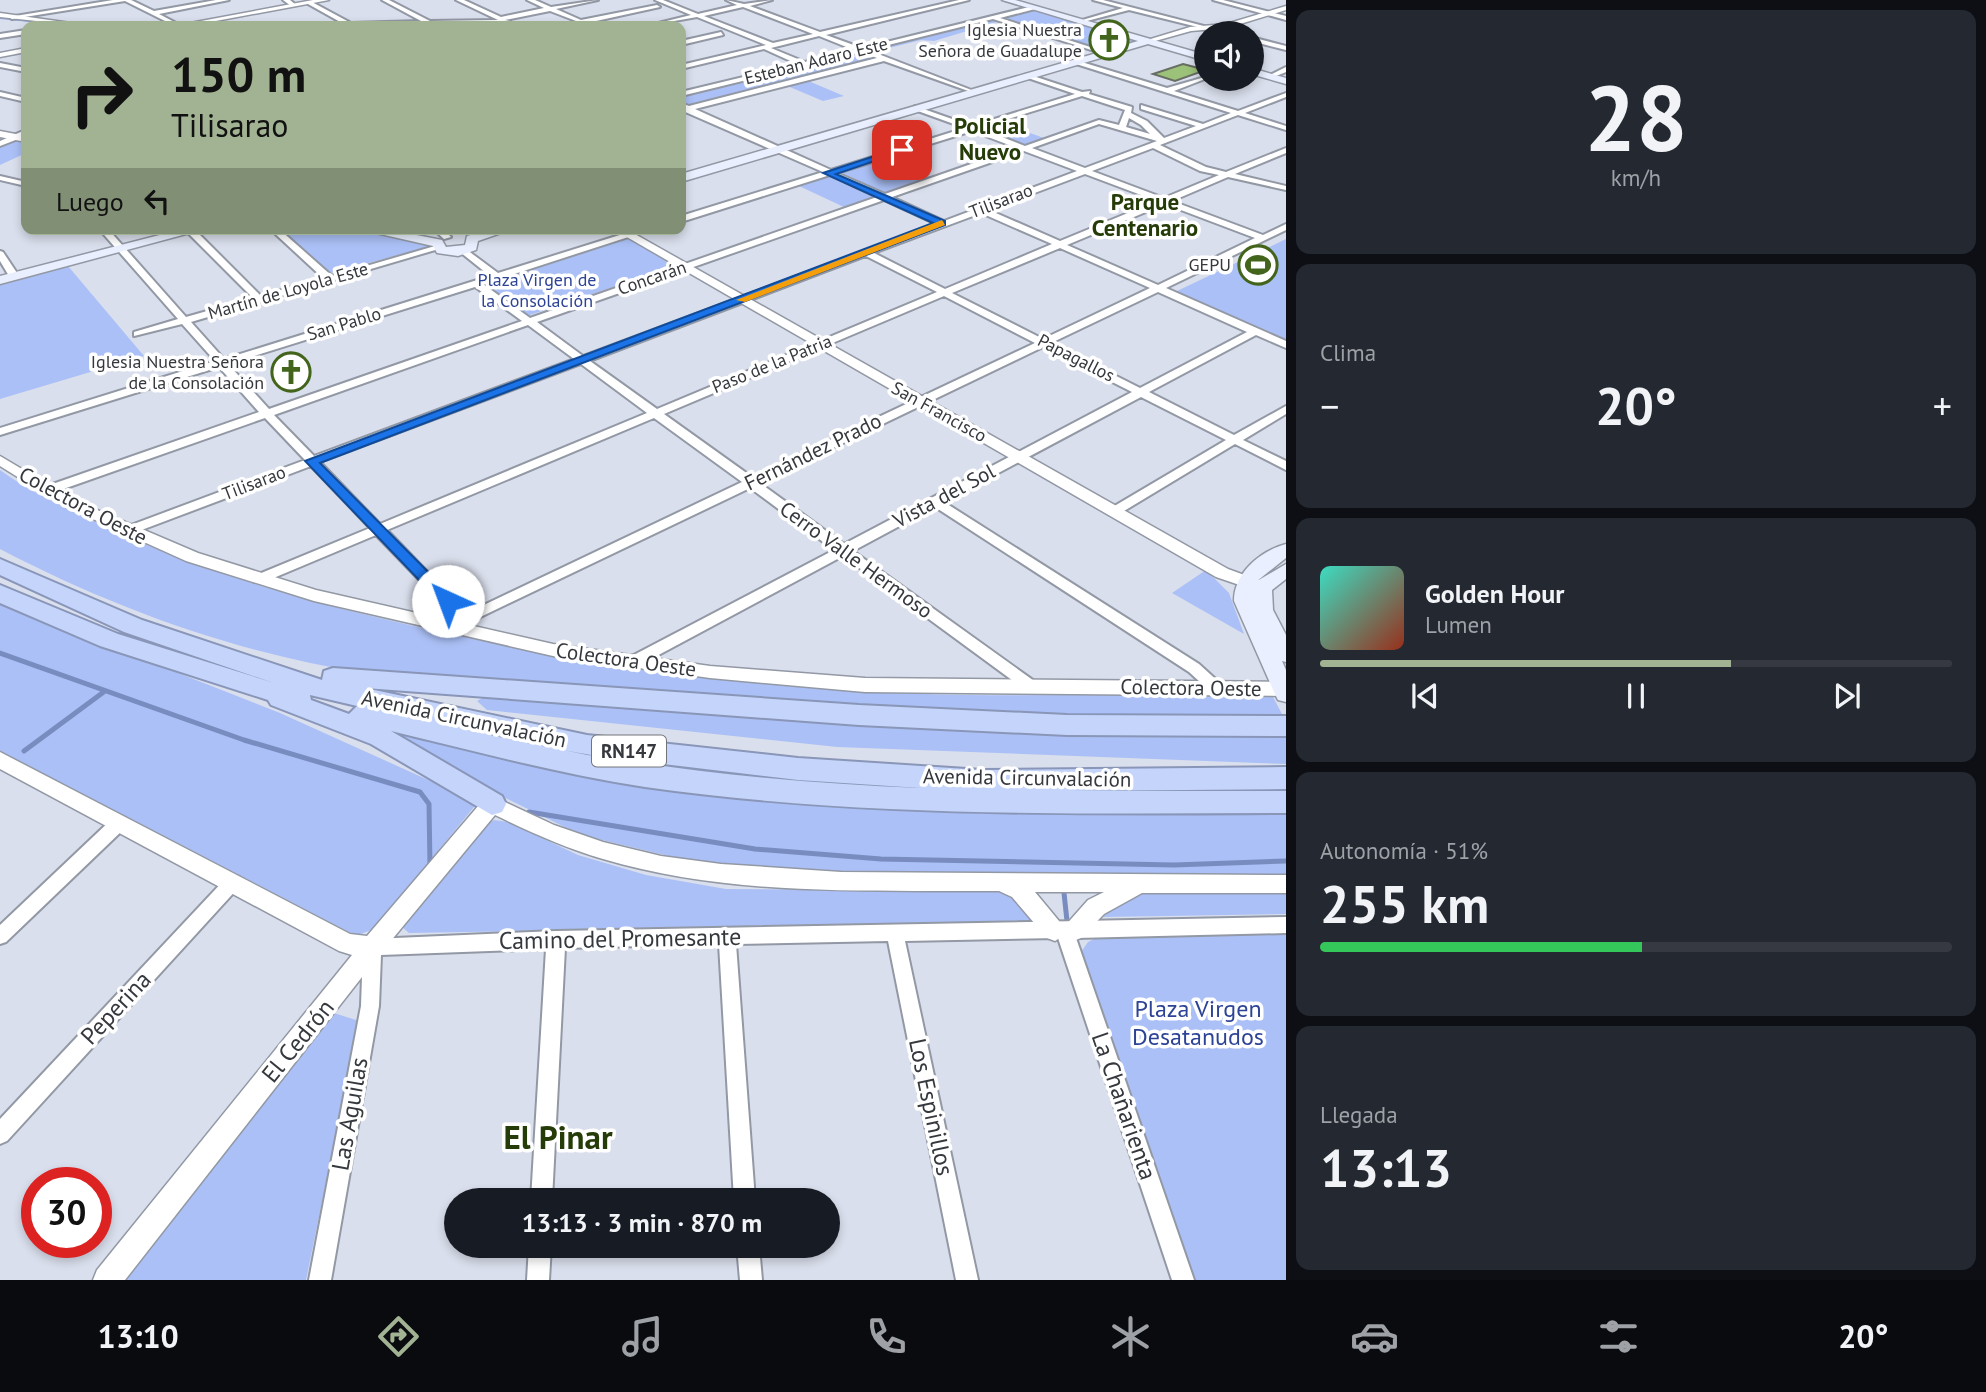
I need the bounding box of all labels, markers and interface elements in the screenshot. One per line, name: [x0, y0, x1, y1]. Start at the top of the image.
place label: Iglesia Nuestra Señora de Guadalupe: [918, 18, 1082, 62]
church icon: Iglesia Nuestra Señora de Guadalupe: [1088, 19, 1130, 61]
map controls: [1194, 21, 1264, 91]
button: sound: [1194, 21, 1264, 91]
street label: Esteban Adaro Este: [742, 32, 890, 89]
text: 150 m: [171, 42, 306, 106]
icon: right: [56, 49, 147, 140]
text: 28: [1584, 58, 1688, 176]
text: Tilisarao: [171, 104, 289, 146]
district label: Policial Nuevo: [954, 111, 1026, 166]
pin: [872, 120, 932, 180]
icon: arrive: [883, 131, 921, 169]
text: km/h: [1611, 163, 1661, 192]
street label: Tilisarao: [966, 178, 1036, 223]
icon: left: [138, 182, 176, 220]
text: Luego: [56, 185, 124, 218]
district label: Parque Centenario: [1092, 187, 1198, 242]
sports icon: GEPU: [1237, 244, 1279, 286]
place label: GEPU: [1189, 253, 1231, 276]
street label: Concarán: [614, 255, 689, 300]
street label: Martín de Loyola Este: [205, 257, 371, 324]
park label: Plaza Virgen de la Consolación: [478, 268, 596, 312]
street label: San Pablo: [304, 301, 384, 346]
street label: Papagallos: [1034, 328, 1119, 387]
street label: Paso de la Patria: [708, 329, 835, 398]
text: Clima: [1320, 338, 1376, 367]
place label: Iglesia Nuestra Señora de la Consolación: [91, 350, 264, 394]
church icon: Iglesia Nuestra Señora de la Consolación: [270, 351, 312, 393]
text: 20°: [1595, 372, 1677, 439]
street label: San Francisco: [888, 376, 991, 447]
text: −: [1320, 381, 1339, 430]
text: +: [1933, 381, 1952, 430]
street label: Fernández Prado: [740, 407, 886, 496]
street label: Vista del Sol: [887, 457, 999, 534]
street label: Colectora Oeste: [15, 460, 152, 551]
street label: Tilisarao: [219, 460, 289, 505]
street label: Cerro Valle Hermoso: [774, 495, 938, 624]
position arrow: [411, 564, 485, 638]
text: Golden Hour: [1425, 577, 1564, 610]
text: Lumen: [1425, 610, 1492, 639]
street label: Colectora Oeste: [554, 636, 698, 683]
street label: Colectora Oeste: [1120, 673, 1262, 702]
icon: previous: [1406, 677, 1444, 715]
icon: pause: [1617, 677, 1655, 715]
icon: next: [1828, 677, 1866, 715]
street label: Avenida Circunvalación: [359, 684, 569, 753]
road number: RN147: [592, 736, 666, 766]
street label: Avenida Circunvalación: [923, 762, 1131, 793]
text: Autonomía · 51%: [1320, 836, 1488, 865]
text: 255 km: [1320, 870, 1489, 937]
street label: Camino del Promesante: [498, 921, 742, 956]
street label: Peperina: [74, 964, 158, 1051]
street label: El Cedrón: [255, 993, 341, 1089]
park label: Plaza Virgen Desatanudos: [1132, 993, 1264, 1052]
street label: La Chañarienta: [1085, 1028, 1164, 1184]
street label: Los Espinillos: [902, 1036, 961, 1178]
street label: Las Aguilas: [324, 1055, 375, 1173]
text: Llegada: [1320, 1100, 1398, 1129]
district label: El Pinar: [504, 1115, 613, 1158]
text: 13:13: [1320, 1134, 1452, 1201]
speed limit sign: 30: [21, 1167, 112, 1258]
text: 13:13 · 3 min · 870 m: [522, 1206, 762, 1239]
icon: directions: [374, 1312, 423, 1361]
icon: music: [618, 1312, 667, 1361]
icon: phone: [862, 1312, 911, 1361]
icon: climate: [1106, 1312, 1155, 1361]
icon: car: [1350, 1312, 1399, 1361]
icon: filters: [1594, 1312, 1643, 1361]
text: 13:10: [98, 1315, 179, 1357]
text: 20°: [1838, 1315, 1888, 1357]

